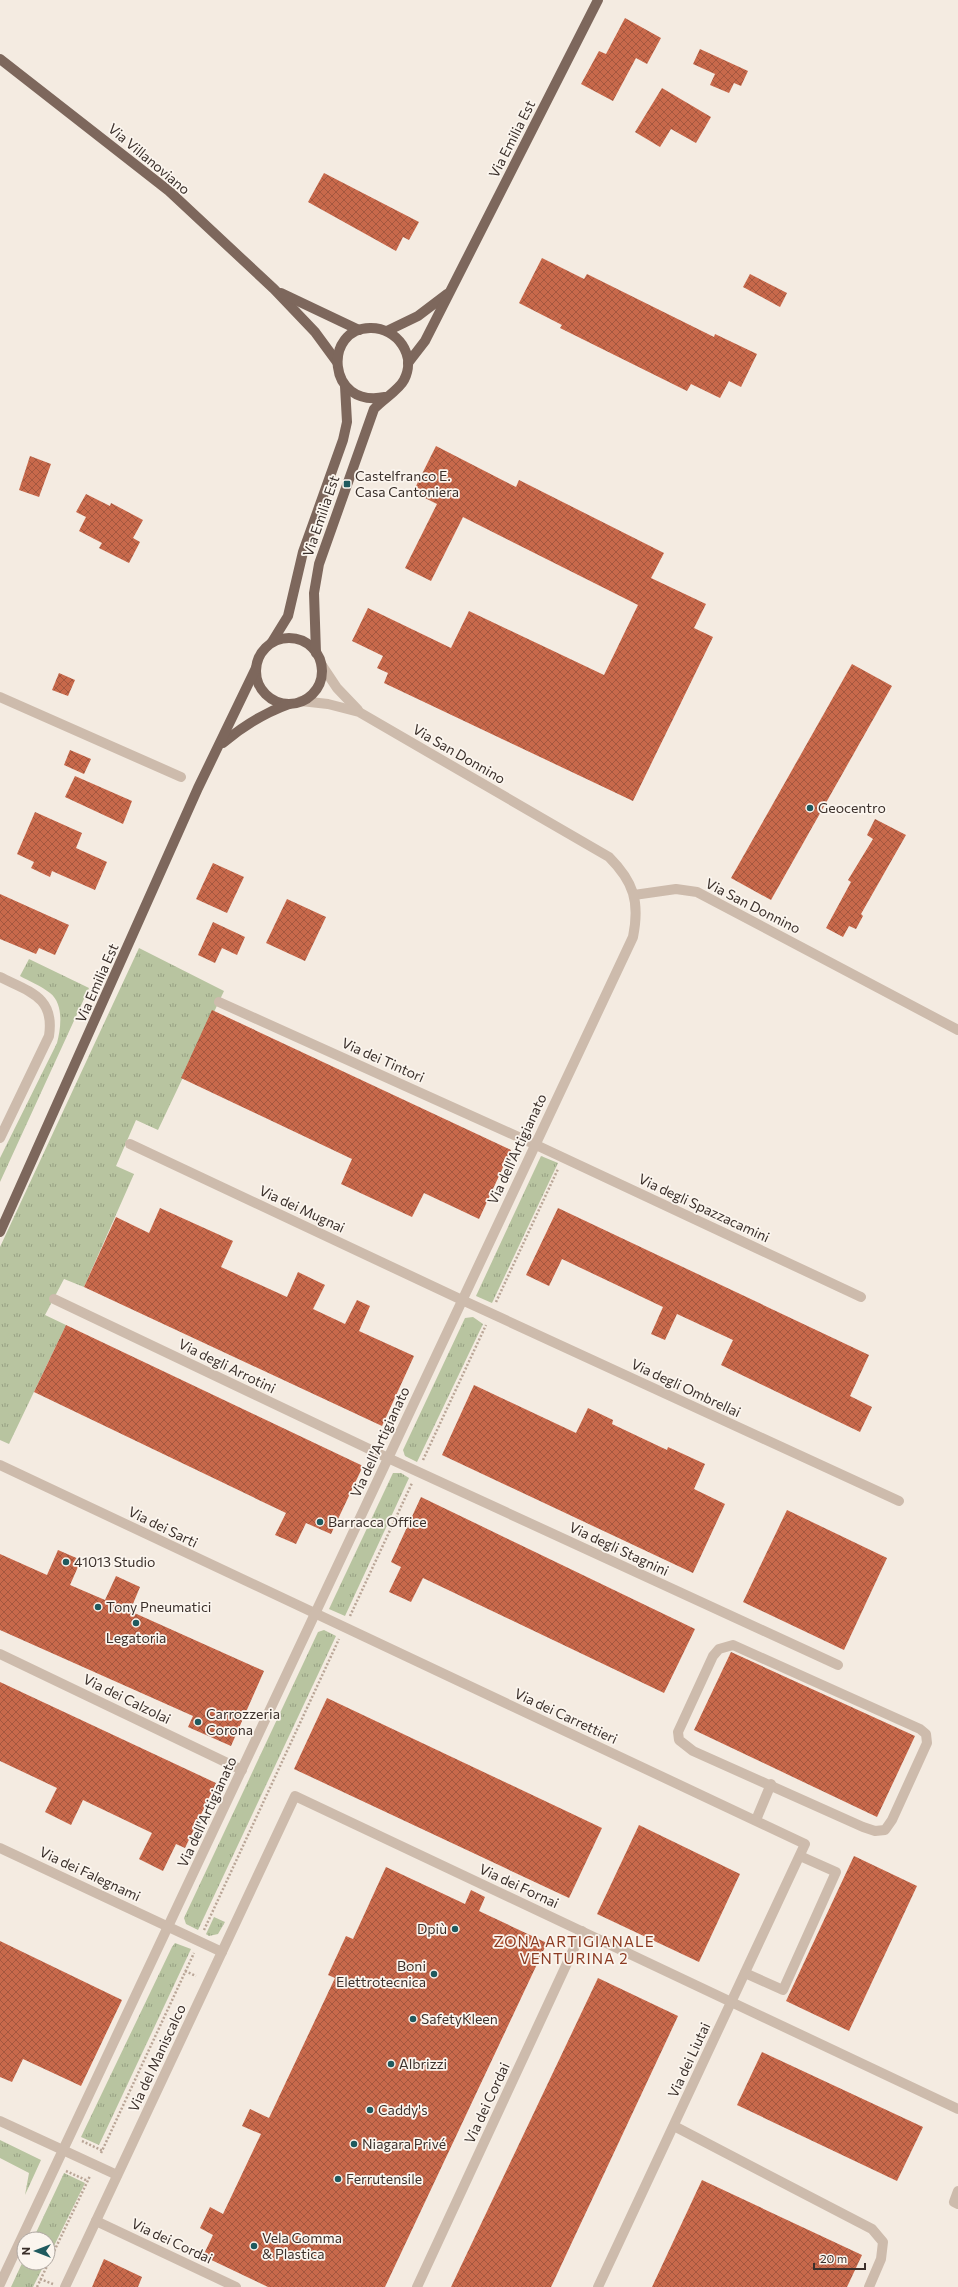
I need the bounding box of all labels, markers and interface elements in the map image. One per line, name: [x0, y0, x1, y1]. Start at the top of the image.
street label: Via Emilia Est: [485, 97, 539, 180]
street label: Via Villanoviano: [105, 119, 194, 198]
place label: Castelfranco E. Casa Cantoniera: [355, 467, 459, 500]
street label: Via Emilia Est: [299, 473, 342, 559]
marker: Castelfranco E. Casa Cantoniera: [342, 479, 352, 489]
street label: Via San Donnino: [410, 720, 509, 787]
place label: Geocentro: [818, 799, 886, 816]
marker: Geocentro: [805, 803, 815, 813]
street label: Via San Donnino: [703, 874, 803, 937]
street label: Via Emilia Est: [72, 940, 122, 1025]
street label: Via dei Tintori: [339, 1034, 427, 1085]
street label: Via dell'Artigianato: [483, 1091, 550, 1207]
street label: Via degli Spazzacamini: [636, 1170, 773, 1245]
street label: Via dei Mugnai: [257, 1181, 348, 1236]
street label: Via degli Arrotini: [176, 1335, 279, 1396]
street label: Via degli Ombrellai: [629, 1355, 744, 1420]
street label: Via dell'Artigianato: [346, 1384, 413, 1500]
street label: Via dei Sarti: [126, 1502, 201, 1551]
place label: Barracca Office: [328, 1513, 427, 1530]
marker: Barracca Office: [315, 1517, 325, 1527]
street label: Via degli Stagnini: [567, 1518, 672, 1579]
place label: 41013 Studio: [74, 1553, 155, 1570]
marker: 41013 Studio: [61, 1557, 71, 1567]
place label: Tony Pneumatici: [106, 1598, 211, 1615]
marker: Tony Pneumatici: [93, 1602, 103, 1612]
marker: Legatoria: [131, 1618, 141, 1628]
place label: Legatoria: [106, 1629, 166, 1646]
street label: Via dei Calzolai: [81, 1670, 174, 1727]
street label: Via dei Carrettieri: [512, 1684, 620, 1747]
place label: Carrozzeria Corona: [206, 1705, 280, 1738]
marker: Carrozzeria Corona: [193, 1717, 203, 1727]
street label: Via dell'Artigianato: [173, 1754, 240, 1870]
street label: Via dei Falegnami: [37, 1843, 144, 1904]
street label: Via dei Fornai: [477, 1860, 562, 1911]
place label: Dpiù: [417, 1920, 447, 1937]
marker: Dpiù: [450, 1924, 460, 1934]
district label: ZONA ARTIGIANALE VENTURINA 2: [493, 1932, 655, 1967]
place label: Boni Elettrotecnica: [336, 1957, 426, 1990]
marker: Boni Elettrotecnica: [429, 1969, 439, 1979]
street label: Via del Maniscalco: [124, 2001, 189, 2114]
place label: SafetyKleen: [421, 2010, 498, 2027]
marker: SafetyKleen: [408, 2014, 418, 2024]
street label: Via dei Liutai: [664, 2019, 713, 2100]
place label: Albrizzi: [399, 2055, 447, 2072]
marker: Albrizzi: [386, 2059, 396, 2069]
street label: Via dei Cordai: [460, 2060, 513, 2146]
place label: Caddy's: [378, 2101, 428, 2118]
marker: Caddy's: [365, 2105, 375, 2115]
place label: Niagara Privé: [362, 2135, 446, 2152]
marker: Niagara Privé: [349, 2139, 359, 2149]
place label: Ferrutensile: [346, 2170, 422, 2187]
marker: Ferrutensile: [333, 2174, 343, 2184]
street label: Via dei Cordai: [129, 2214, 215, 2267]
place label: Vela Gomma & Plastica: [262, 2229, 342, 2262]
north arrow: [16, 2231, 56, 2271]
marker: Vela Gomma & Plastica: [249, 2241, 259, 2251]
scale bar: [814, 2245, 865, 2271]
text: N: [19, 2247, 32, 2255]
text: 20 m: [820, 2251, 847, 2265]

